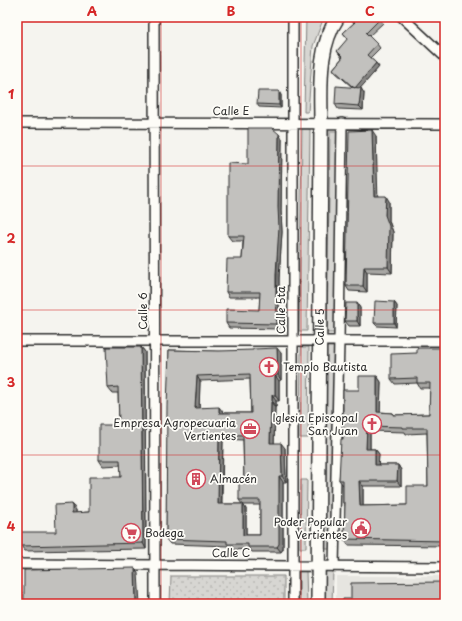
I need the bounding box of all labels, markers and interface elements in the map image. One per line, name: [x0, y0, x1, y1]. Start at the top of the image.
text: A: [87, 1, 97, 20]
text: B: [227, 1, 236, 20]
text: C: [365, 1, 375, 20]
text: 1: [8, 84, 14, 103]
street label: Calle E: [213, 102, 249, 119]
text: 2: [6, 228, 16, 247]
street label: Calle 5ta: [272, 286, 289, 334]
street label: Calle 6: [134, 292, 151, 330]
street label: Calle 5: [311, 308, 328, 346]
church icon: Templo Bautista: [258, 356, 280, 378]
place label: Templo Bautista: [283, 358, 367, 375]
text: 3: [7, 372, 16, 391]
place label: Iglesia Episcopal San Juan: [272, 409, 358, 439]
church icon: Iglesia Episcopal San Juan: [361, 413, 383, 435]
place label: Empresa Agropecuaria Vertientes: [113, 414, 236, 444]
office icon: Empresa Agropecuaria Vertientes: [239, 418, 261, 440]
building icon: Almacén: [185, 468, 207, 490]
place label: Almacén: [210, 470, 257, 487]
place label: Poder Popular Vertientes: [274, 513, 347, 543]
text: 4: [7, 516, 16, 535]
public building icon: Poder Popular Vertientes: [350, 517, 372, 539]
supermarket icon: Bodega: [120, 522, 142, 544]
place label: Bodega: [145, 524, 184, 541]
street label: Calle C: [212, 544, 250, 561]

